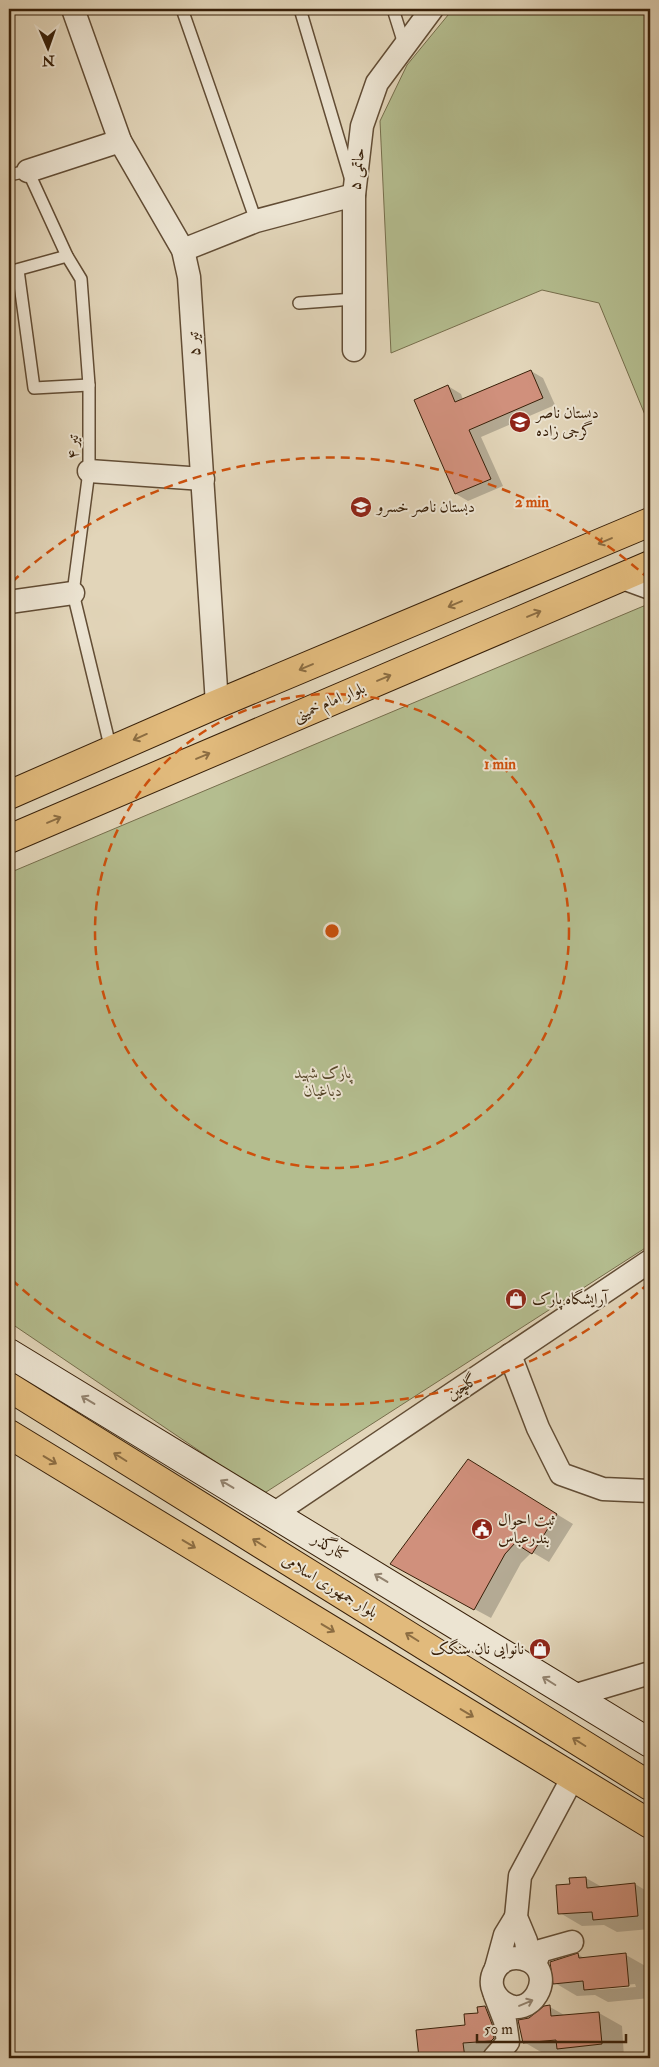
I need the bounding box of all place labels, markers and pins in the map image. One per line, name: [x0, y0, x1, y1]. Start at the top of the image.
place label: دبستان ناصر گرجی زاده: [534, 403, 599, 441]
school or university icon: دبستان ناصر گرجی زاده: [508, 410, 532, 434]
school or university icon: دبستان ناصر خسرو: [349, 495, 373, 519]
place label: دبستان ناصر خسرو: [375, 497, 475, 517]
centre of rings: [323, 922, 341, 940]
shop icon: آرایشگاه پارک: [504, 1287, 528, 1311]
place label: آرایشگاه پارک: [532, 1288, 609, 1310]
place label: ثبت احوال بندرعباس: [498, 1510, 556, 1548]
public building icon: ثبت احوال بندرعباس: [470, 1517, 494, 1541]
shop icon: نانوایی نان سنگک: [528, 1637, 552, 1661]
place label: نانوایی نان سنگک: [430, 1638, 524, 1659]

